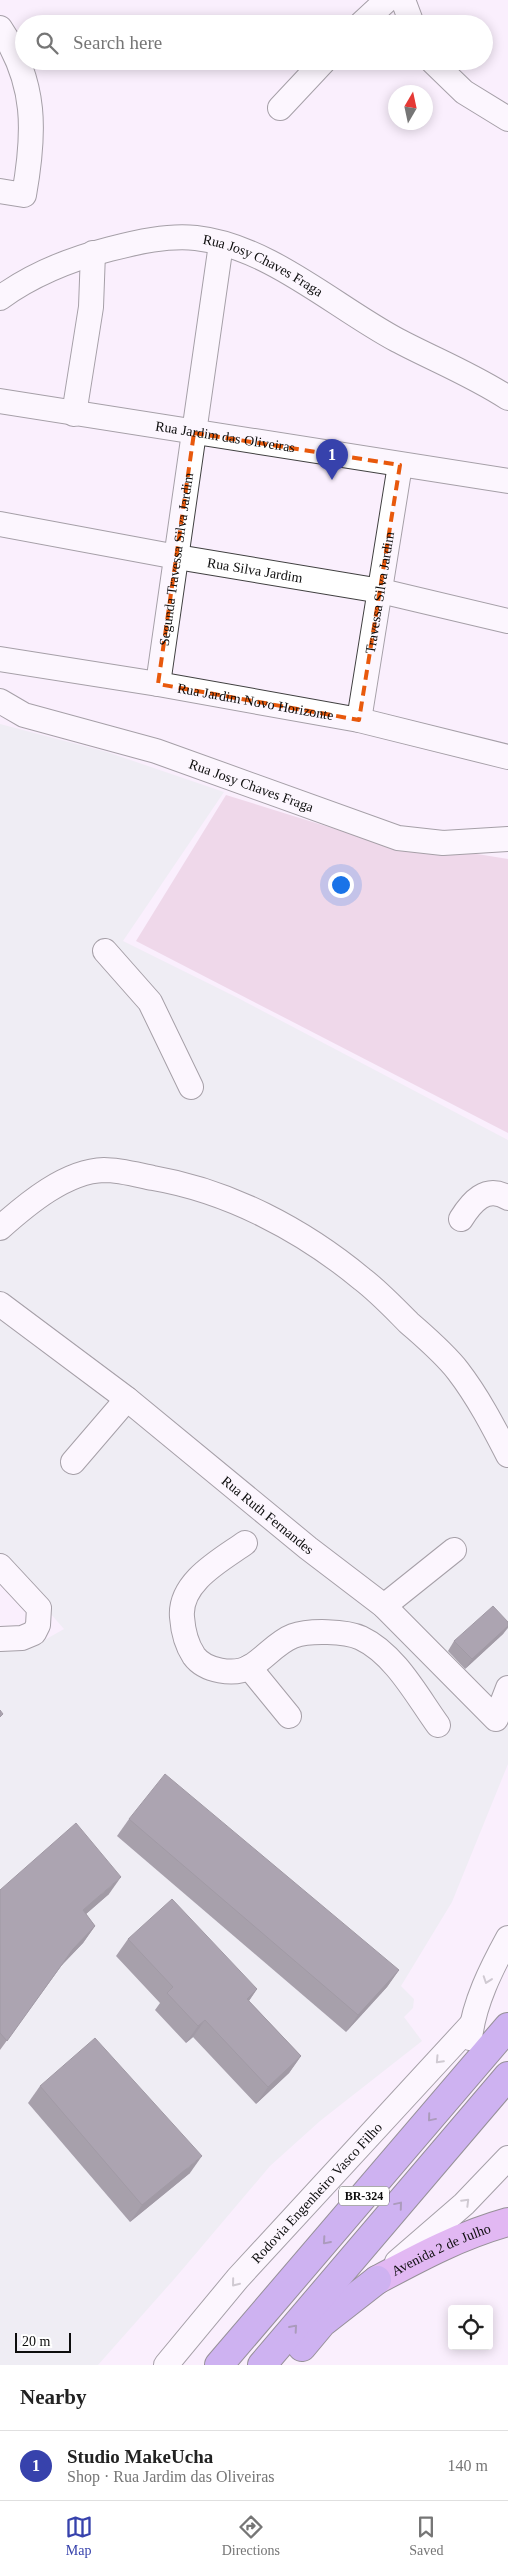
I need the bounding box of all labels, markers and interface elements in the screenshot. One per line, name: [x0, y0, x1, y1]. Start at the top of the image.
search box: [15, 15, 493, 70]
icon: search: [33, 29, 61, 57]
text: Search here: [73, 32, 162, 53]
north arrow: [388, 85, 433, 130]
street label: Rua Josy Chaves Fraga: [202, 232, 326, 300]
street label: Rua Jardim das Oliveiras: [154, 418, 296, 455]
pin: 1: [316, 439, 348, 480]
street label: Segunda Travessa Silva Jardim: [156, 472, 196, 647]
street label: Travessa Silva Jardim: [362, 531, 397, 655]
street label: Rua Silva Jardim: [206, 555, 304, 585]
street label: Rua Jardim Novo Horizonte: [176, 680, 335, 723]
street label: Rua Josy Chaves Fraga: [187, 756, 316, 815]
your location: [328, 872, 354, 898]
street label: Rua Ruth Fernandes: [219, 1473, 317, 1557]
one-way arrow: [483, 1975, 493, 1984]
one-way arrow: [436, 2055, 445, 2064]
one-way arrow: [428, 2112, 437, 2121]
street label: Rodovia Engenheiro Vasco Filho: [248, 2119, 385, 2266]
road number: BR-324: [339, 2186, 389, 2206]
one-way arrow: [460, 2199, 469, 2208]
one-way arrow: [394, 2201, 403, 2210]
street label: Avenida 2 de Julho: [389, 2220, 492, 2278]
one-way arrow: [322, 2236, 331, 2245]
one-way arrow: [231, 2278, 240, 2287]
map controls: [448, 2305, 493, 2350]
button: locate: [448, 2305, 493, 2350]
one-way arrow: [288, 2325, 297, 2334]
scale bar: [15, 2330, 71, 2353]
text: 20 m: [22, 2334, 50, 2349]
text: Nearby: [20, 2385, 87, 2409]
text: Studio MakeUcha: [67, 2446, 213, 2467]
text: 1: [32, 2457, 40, 2474]
text: 140 m: [448, 2457, 488, 2474]
text: Shop · Rua Jardim das Oliveiras: [67, 2468, 275, 2485]
tab: Map: [65, 2513, 93, 2559]
tab: Directions: [222, 2513, 280, 2559]
tab: Saved: [409, 2513, 443, 2559]

